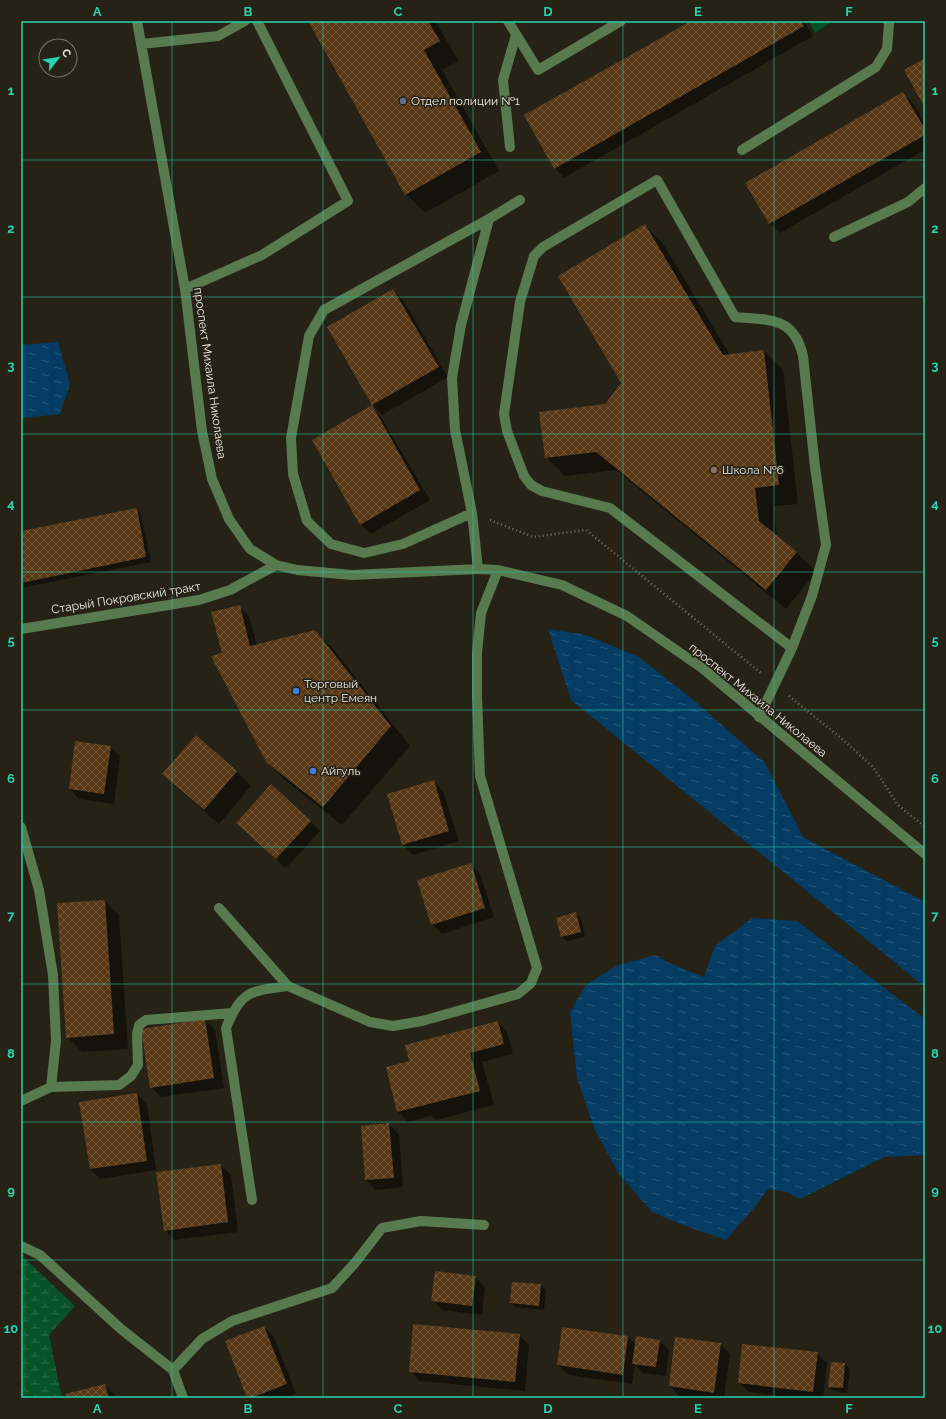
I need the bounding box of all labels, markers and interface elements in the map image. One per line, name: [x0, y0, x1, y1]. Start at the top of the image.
text: A: [93, 4, 102, 19]
text: B: [244, 4, 253, 19]
text: C: [394, 4, 403, 19]
text: D: [543, 4, 553, 19]
text: E: [694, 4, 702, 19]
text: F: [845, 4, 853, 19]
north arrow: [38, 38, 78, 78]
text: С: [59, 47, 74, 60]
text: 1: [8, 83, 15, 98]
text: 1: [932, 83, 939, 98]
place label: Отдел полиции №1: [411, 94, 520, 108]
marker: Отдел полиции №1: [398, 96, 408, 106]
text: 2: [7, 221, 15, 236]
text: 2: [931, 221, 939, 236]
street label: проспект Михаила Николаева: [191, 286, 229, 460]
text: 3: [7, 358, 15, 373]
text: 3: [931, 358, 939, 373]
place label: Школа №6: [722, 463, 784, 477]
marker: Школа №6: [709, 465, 719, 475]
text: 4: [7, 496, 15, 511]
text: 4: [931, 496, 939, 511]
street label: Старый Покровский тракт: [50, 579, 202, 617]
text: 5: [7, 633, 15, 648]
text: 5: [931, 633, 939, 648]
street label: проспект Михаила Николаева: [686, 640, 830, 760]
place label: Торговый центр Емеян: [304, 677, 377, 705]
marker: Торговый центр Емеян: [291, 686, 301, 696]
place label: Айгуль: [321, 764, 360, 778]
marker: Айгуль: [308, 766, 318, 776]
text: 6: [7, 771, 15, 786]
text: 6: [931, 771, 939, 786]
text: 7: [7, 908, 15, 923]
text: 7: [931, 908, 939, 923]
text: 8: [7, 1046, 15, 1061]
text: 8: [931, 1046, 939, 1061]
text: 9: [7, 1183, 15, 1198]
text: 9: [931, 1183, 939, 1198]
text: 10: [4, 1321, 18, 1336]
text: 10: [928, 1321, 942, 1336]
text: A: [93, 1401, 102, 1416]
text: B: [244, 1401, 253, 1416]
text: C: [394, 1401, 403, 1416]
text: D: [543, 1401, 553, 1416]
text: E: [694, 1401, 702, 1416]
text: F: [845, 1401, 853, 1416]

